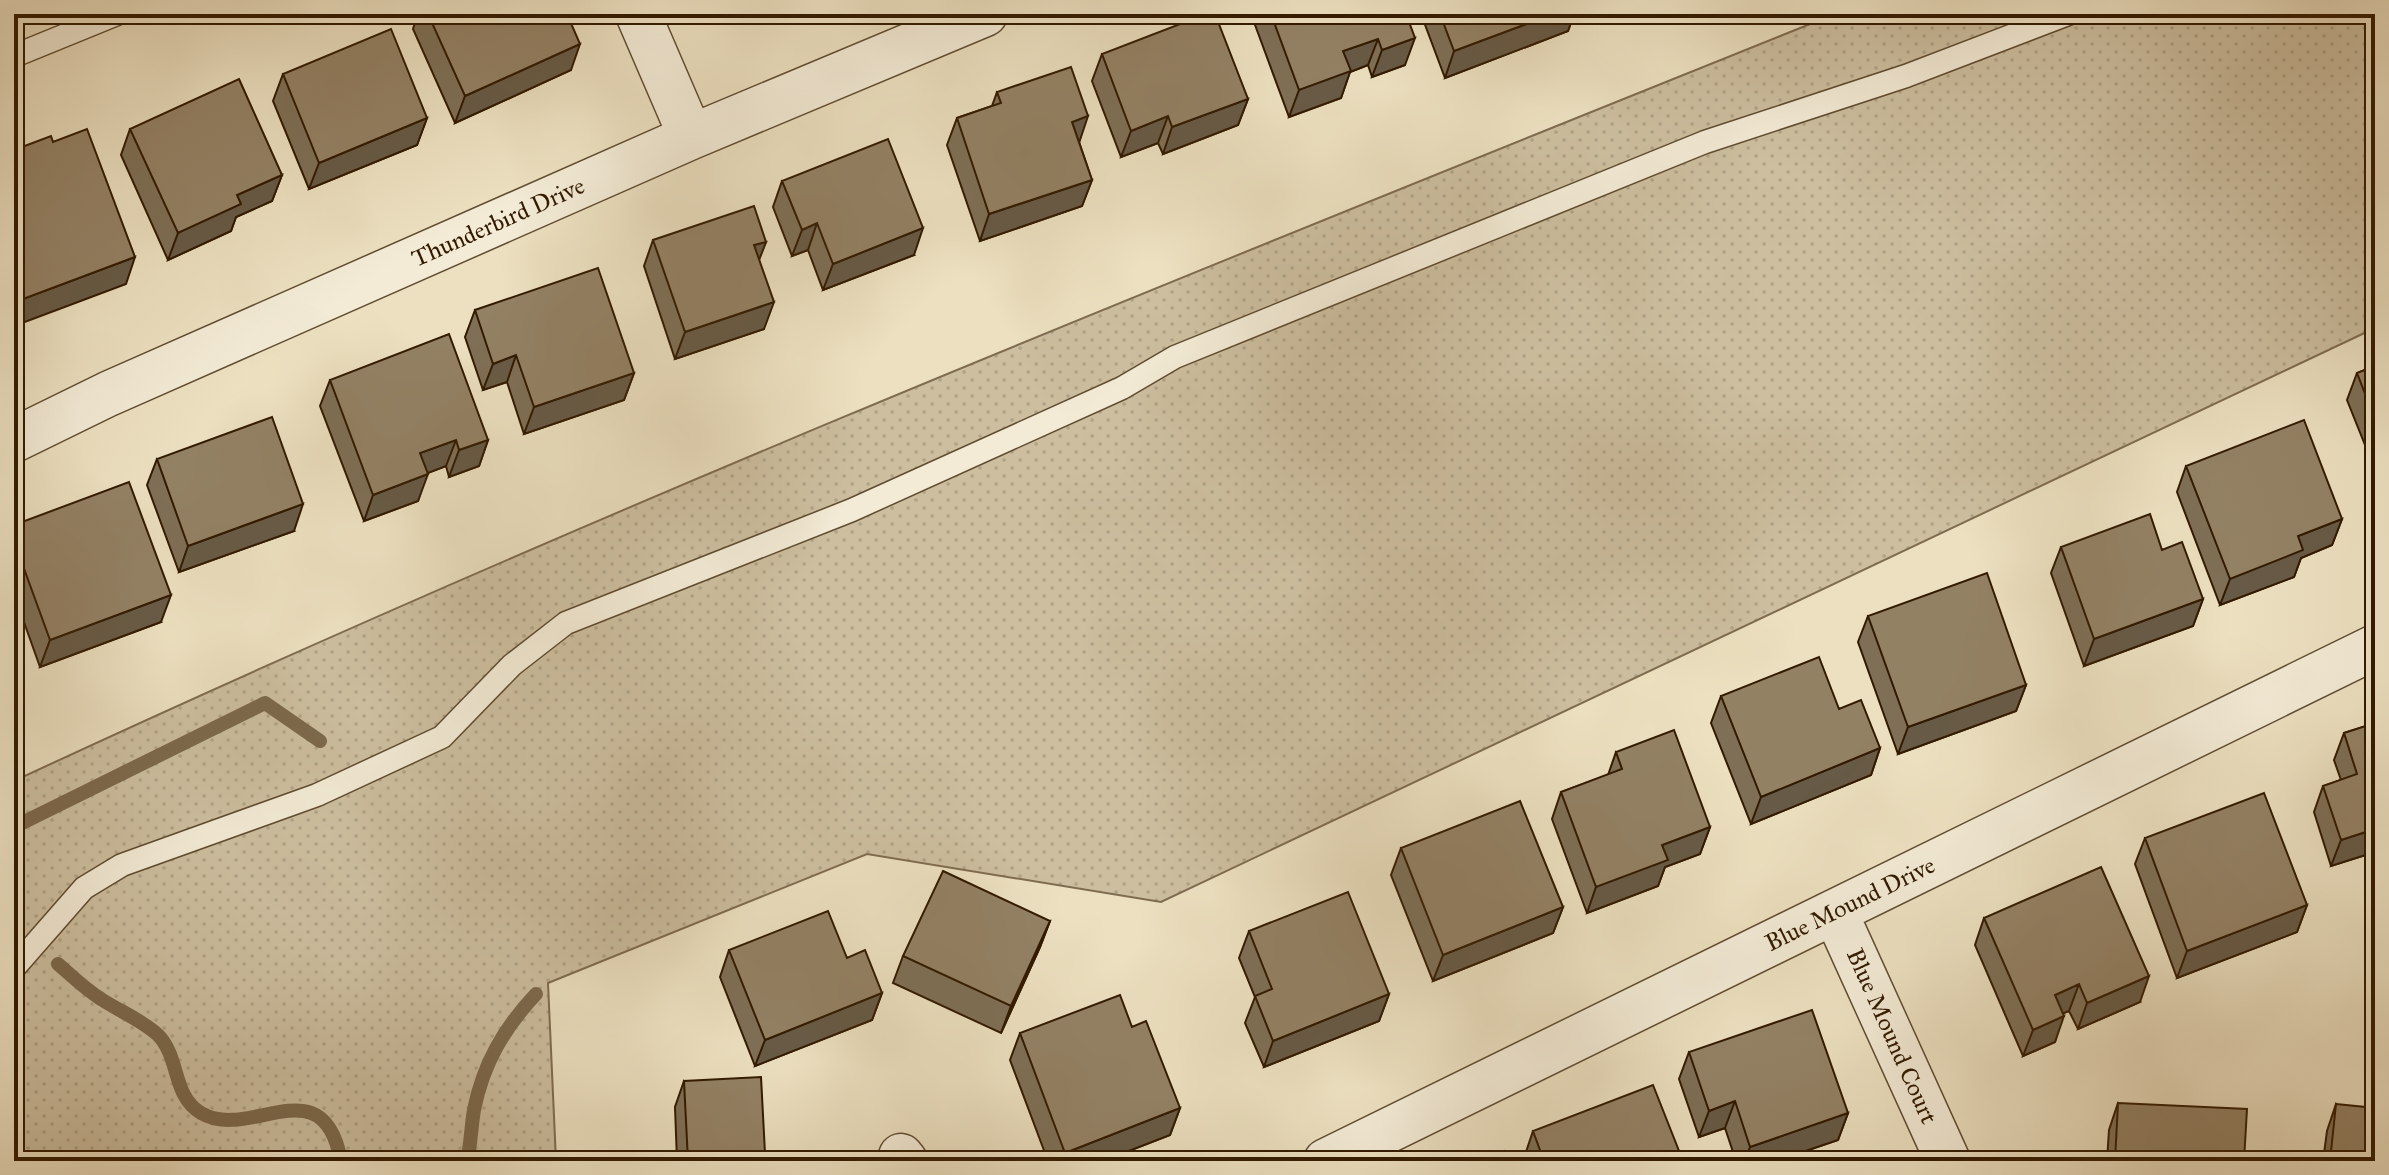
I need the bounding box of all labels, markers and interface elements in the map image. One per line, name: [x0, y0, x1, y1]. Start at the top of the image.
street label: Thunderbird Drive: [407, 170, 589, 274]
street label: Blue Mound Drive: [1760, 850, 1940, 958]
street label: Blue Mound Court: [1840, 944, 1944, 1129]

